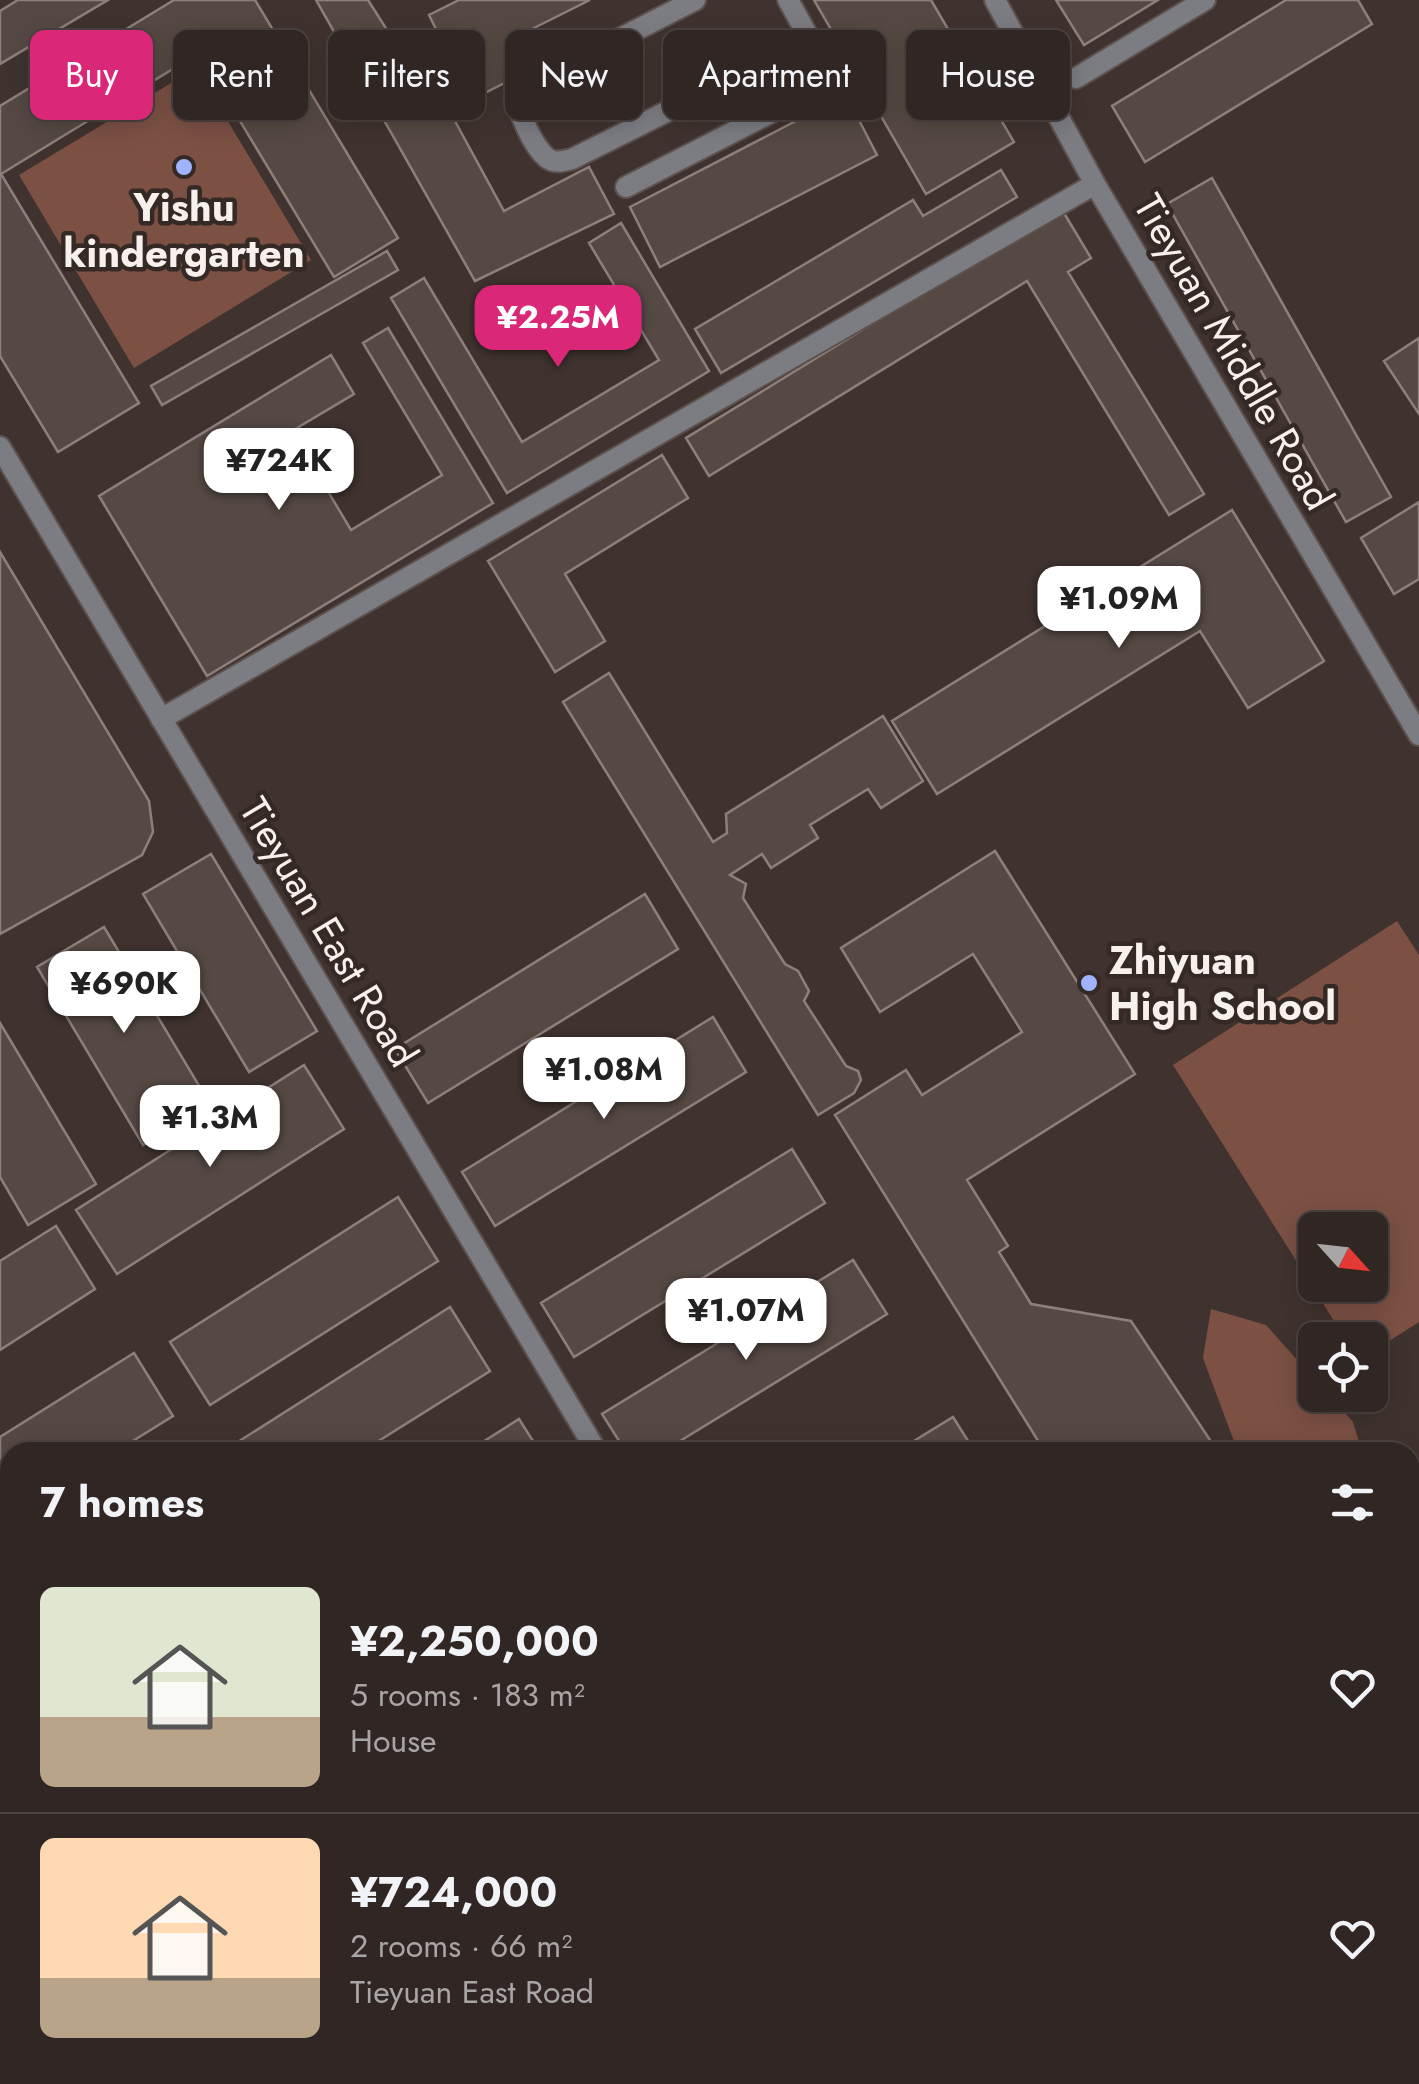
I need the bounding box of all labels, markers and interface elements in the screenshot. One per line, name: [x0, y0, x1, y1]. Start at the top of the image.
chip: Buy: [30, 30, 153, 120]
chip: Rent: [173, 30, 308, 120]
chip: Filters: [328, 30, 485, 120]
chip: New: [505, 30, 643, 120]
chip: Apartment: [663, 30, 886, 120]
chip: House: [906, 30, 1070, 120]
marker: Yishu kindergarten: [173, 156, 195, 178]
place label: Yishu kindergarten: [63, 178, 305, 282]
street label: Tieyuan Middle Road: [1120, 183, 1348, 521]
pin: ¥2.25M: [477, 285, 639, 370]
text: ¥2.25M: [497, 294, 619, 340]
pin: ¥724K: [209, 428, 349, 513]
text: ¥724K: [226, 437, 332, 483]
pin: ¥1.09M: [1038, 566, 1200, 651]
text: ¥1.09M: [1059, 575, 1179, 621]
street label: Tieyuan East Road: [226, 786, 432, 1078]
place label: Zhiyuan High School: [1109, 931, 1336, 1035]
pin: ¥690K: [54, 951, 194, 1036]
text: ¥690K: [70, 960, 178, 1006]
marker: Zhiyuan High School: [1078, 972, 1100, 994]
pin: ¥1.08M: [523, 1037, 685, 1122]
text: ¥1.08M: [545, 1046, 663, 1092]
pin: ¥1.3M: [140, 1085, 280, 1170]
text: ¥1.3M: [162, 1094, 258, 1140]
north arrow: [1298, 1212, 1388, 1302]
map controls: [1298, 1212, 1388, 1412]
pin: ¥1.07M: [665, 1278, 827, 1363]
text: ¥1.07M: [688, 1287, 805, 1333]
button: locate: [1298, 1322, 1388, 1412]
text: 7 homes: [40, 1472, 204, 1533]
icon: filters: [1325, 1475, 1380, 1530]
text: ¥2,250,000: [350, 1611, 599, 1672]
icon: home: [120, 1627, 240, 1747]
icon: heart: [1325, 1660, 1380, 1715]
text: 5 rooms · 183 m²: [350, 1672, 585, 1718]
text: House: [350, 1718, 437, 1764]
text: ¥724,000: [350, 1862, 557, 1923]
icon: home: [120, 1878, 240, 1998]
icon: heart: [1325, 1911, 1380, 1966]
text: 2 rooms · 66 m²: [350, 1923, 572, 1969]
text: Tieyuan East Road: [350, 1969, 594, 2015]

